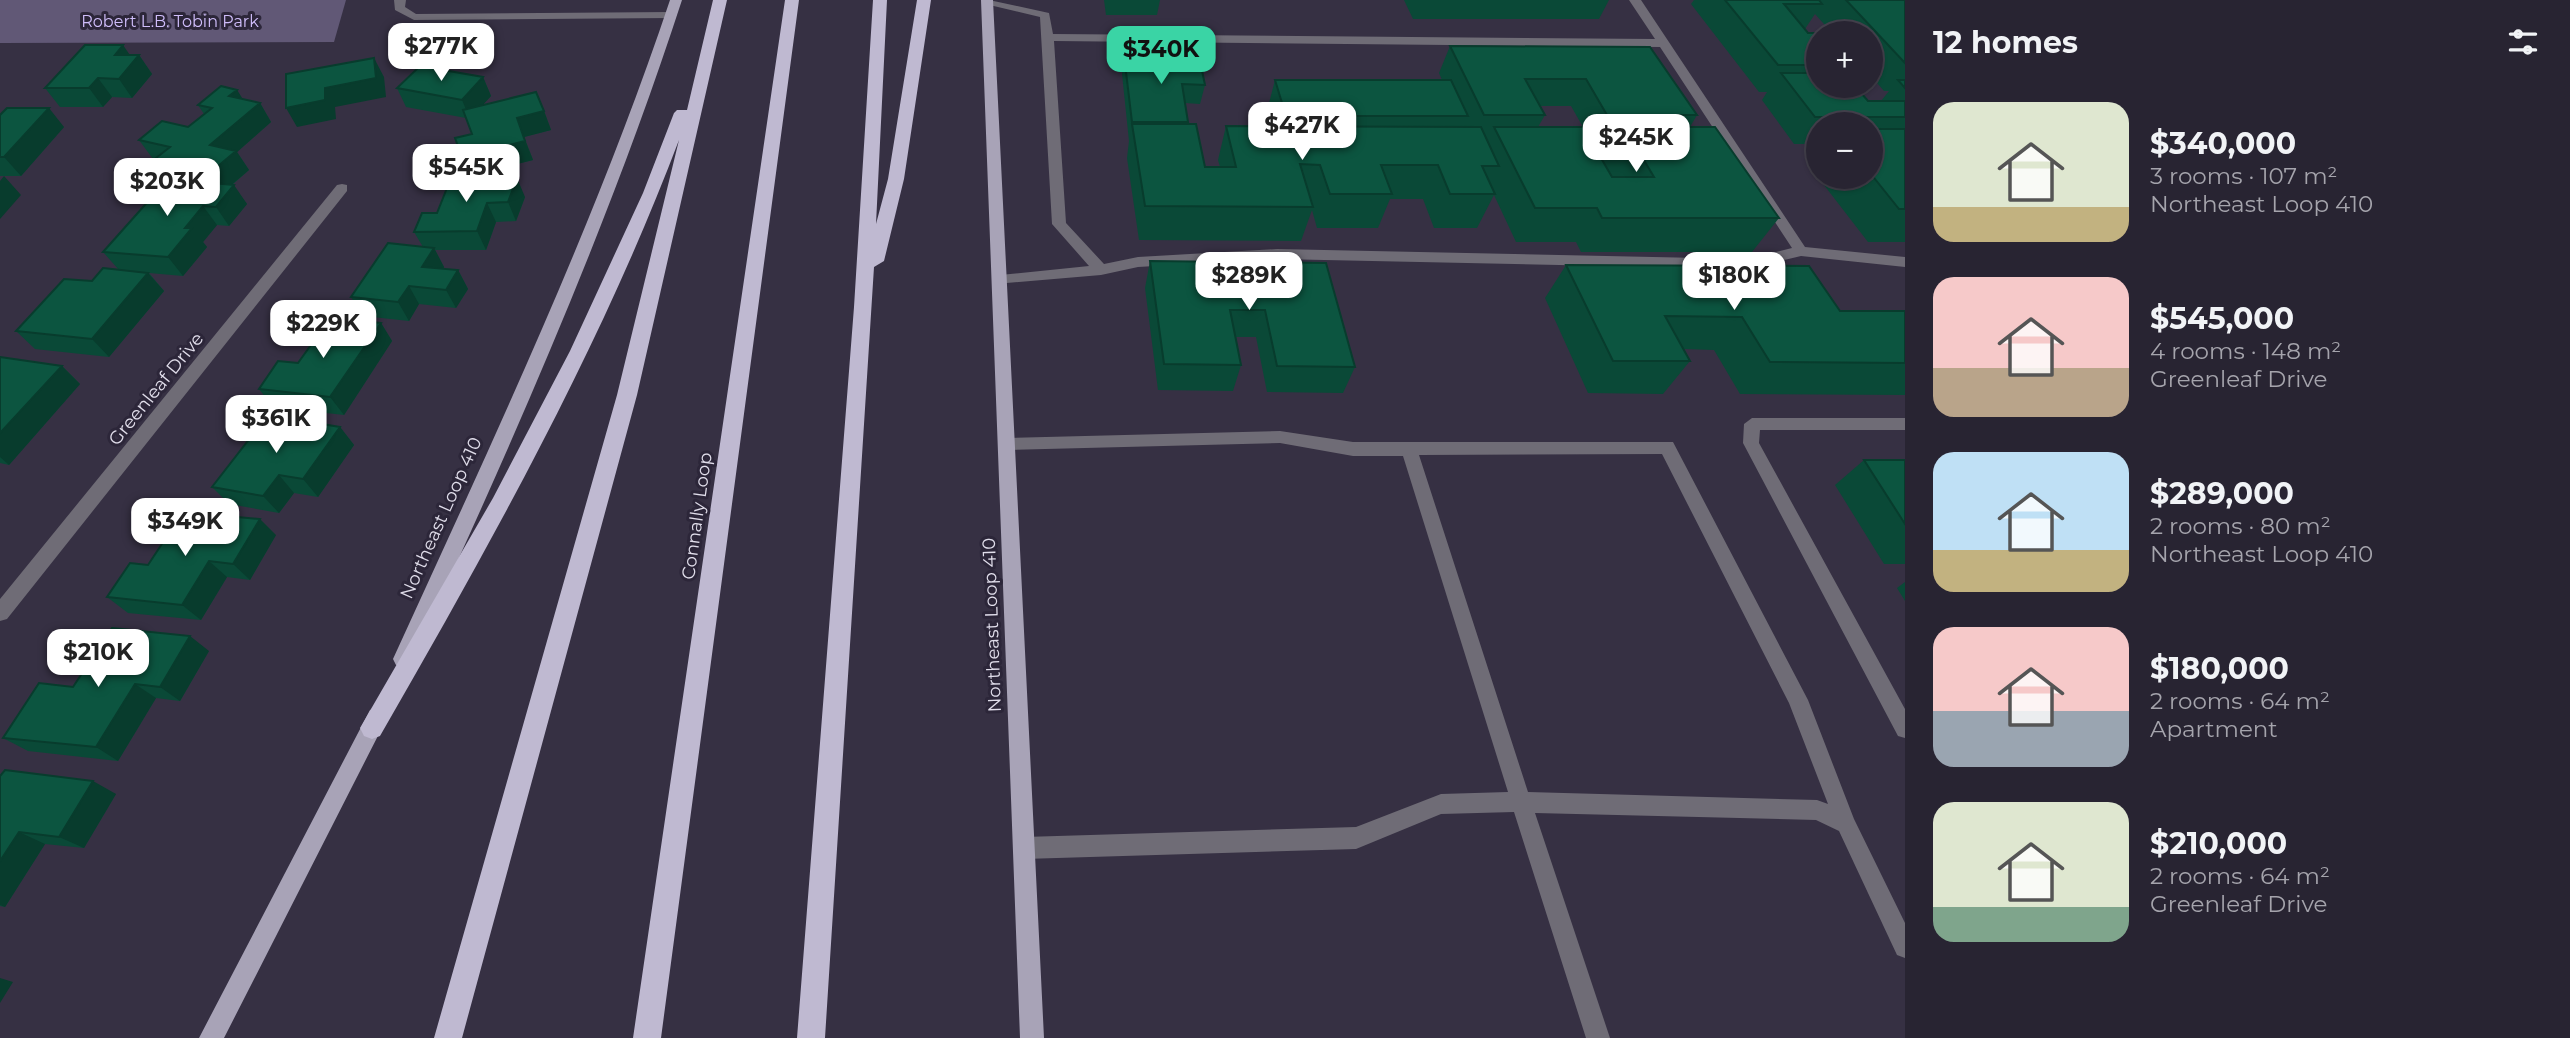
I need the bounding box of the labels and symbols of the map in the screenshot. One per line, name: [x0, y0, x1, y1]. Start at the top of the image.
park label: Robert L.B. Tobin Park: [81, 12, 259, 31]
pin: $277K: [392, 24, 490, 83]
pin: $340K: [1112, 27, 1210, 86]
pin: $427K: [1253, 102, 1351, 162]
pin: $245K: [1587, 114, 1685, 174]
pin: $545K: [417, 144, 515, 204]
pin: $203K: [118, 158, 216, 218]
pin: $289K: [1200, 252, 1298, 312]
pin: $180K: [1685, 252, 1783, 312]
pin: $229K: [274, 300, 372, 360]
street label: Greenleaf Drive: [104, 328, 208, 450]
pin: $361K: [227, 396, 325, 455]
street label: Northeast Loop 410: [395, 434, 487, 602]
street label: Connally Loop: [677, 451, 717, 581]
pin: $349K: [136, 498, 234, 558]
street label: Northeast Loop 410: [978, 537, 1006, 713]
pin: $210K: [49, 630, 147, 689]

